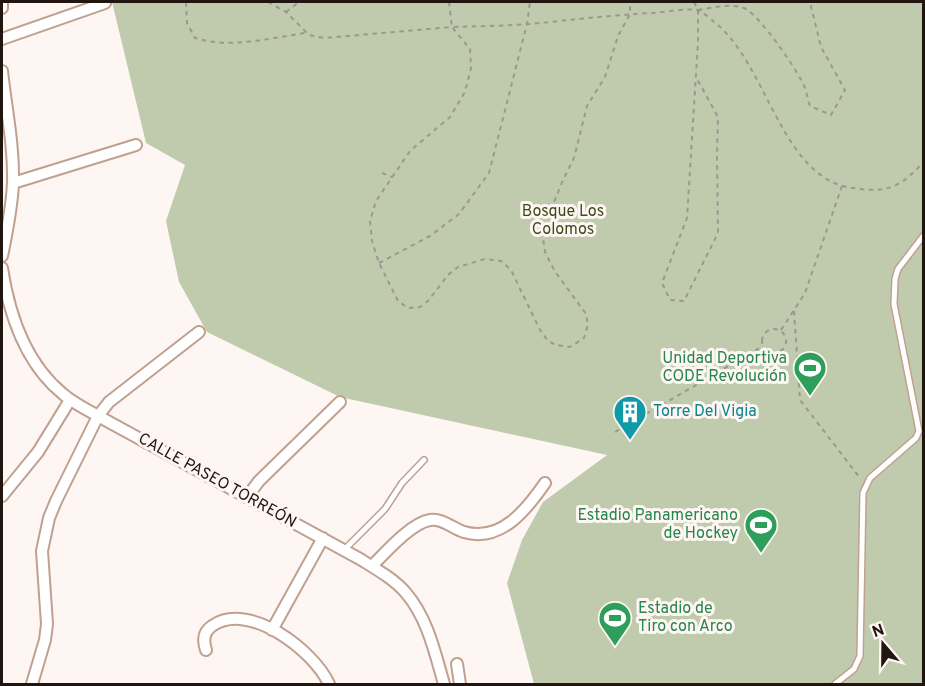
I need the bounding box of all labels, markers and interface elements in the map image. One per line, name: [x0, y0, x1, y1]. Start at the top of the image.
park label: Bosque Los Colomos: [522, 202, 604, 240]
place label: Unidad Deportiva CODE Revolución: [662, 349, 787, 387]
sports icon: Unidad Deportiva CODE Revolución: [792, 350, 828, 397]
building icon: Torre Del Vigia: [612, 394, 648, 441]
place label: Torre Del Vigia: [653, 402, 757, 422]
street label: CALLE PASEO TORREÓN: [134, 427, 301, 533]
place label: Estadio Panamericano de Hockey: [578, 506, 738, 544]
sports icon: Estadio Panamericano de Hockey: [743, 507, 779, 554]
place label: Estadio de Tiro con Arco: [638, 599, 733, 637]
sports icon: Estadio de Tiro con Arco: [597, 600, 633, 647]
north arrow: [853, 614, 913, 674]
text: N: [870, 620, 887, 643]

